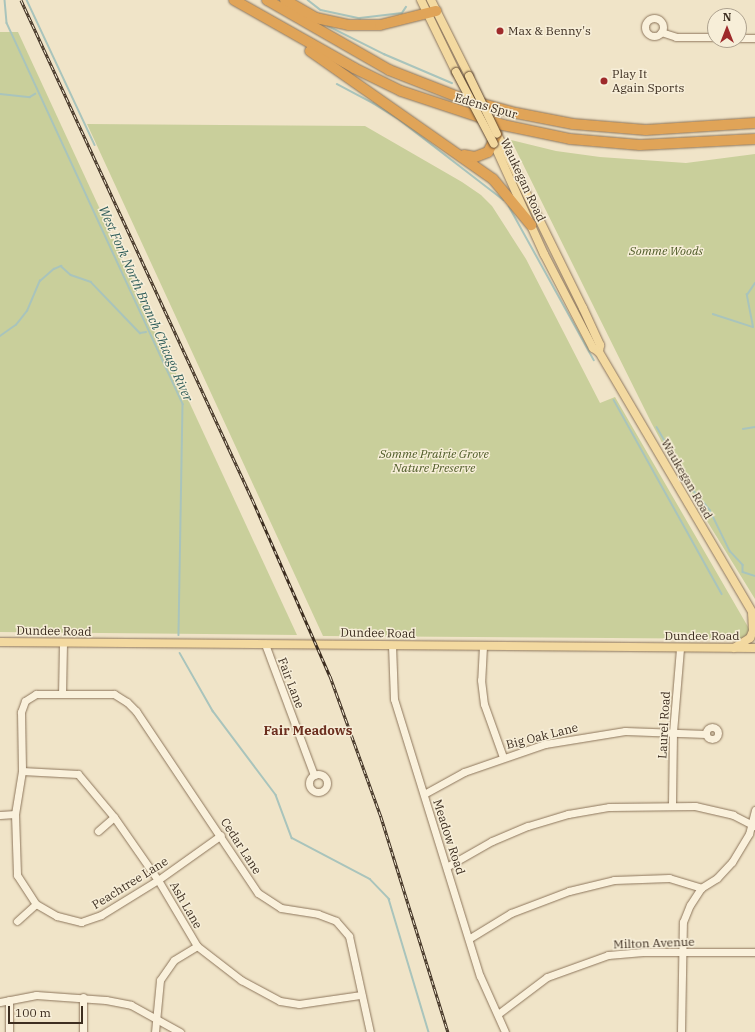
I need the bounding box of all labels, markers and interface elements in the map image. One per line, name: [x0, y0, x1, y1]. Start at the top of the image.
north arrow: [707, 8, 747, 48]
text: N: [723, 10, 731, 24]
place label: Max & Benny's: [508, 24, 591, 38]
marker: Max & Benny's: [495, 26, 505, 36]
place label: Play It Again Sports: [612, 67, 684, 95]
marker: Play It Again Sports: [599, 76, 609, 86]
street label: Edens Spur: [453, 90, 519, 122]
street label: Waukegan Road: [497, 136, 549, 224]
water label: West Fork North Branch Chicago River: [95, 204, 195, 404]
park label: Somme Woods: [629, 244, 703, 258]
street label: Waukegan Road: [658, 436, 716, 522]
park label: Somme Prairie Grove Nature Preserve: [379, 447, 489, 475]
street label: Dundee Road: [16, 623, 92, 639]
street label: Dundee Road: [340, 625, 416, 641]
street label: Dundee Road: [664, 629, 740, 643]
street label: Fair Lane: [275, 656, 307, 710]
street label: Laurel Road: [655, 691, 673, 759]
street label: Big Oak Lane: [504, 720, 580, 752]
district label: Fair Meadows: [264, 723, 352, 739]
street label: Meadow Road: [430, 798, 468, 876]
street label: Cedar Lane: [218, 815, 264, 877]
street label: Peachtree Lane: [89, 854, 171, 912]
street label: Ash Lane: [167, 879, 205, 931]
street label: Milton Avenue: [613, 934, 695, 952]
scale bar: [10, 998, 85, 1024]
text: 100 m: [15, 1005, 51, 1020]

